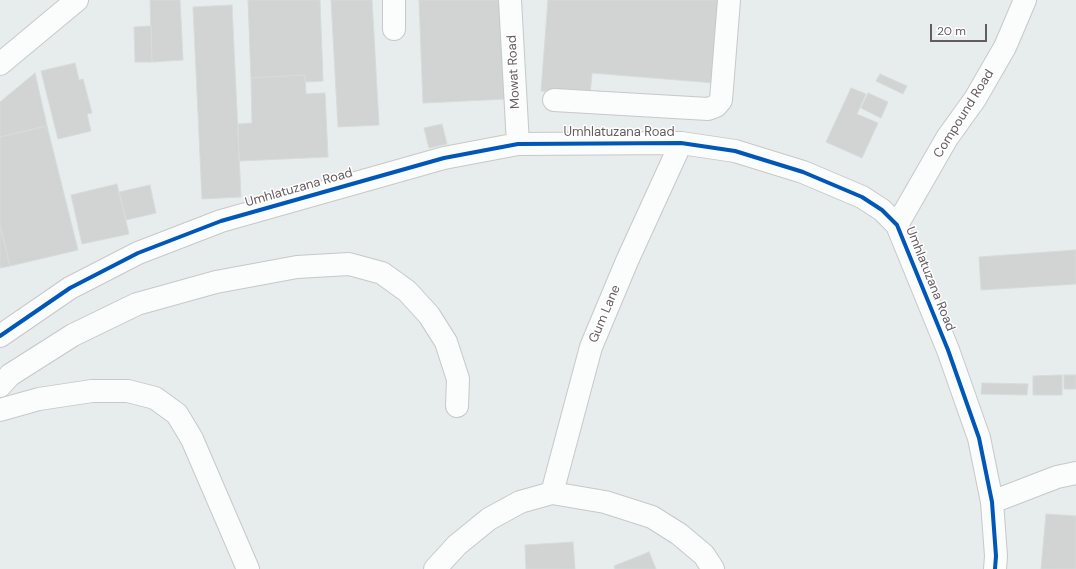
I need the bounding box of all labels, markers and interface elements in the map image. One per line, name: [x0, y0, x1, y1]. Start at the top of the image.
scale bar: [932, 16, 989, 42]
text: 20 m: [937, 23, 966, 39]
street label: Mowat Road: [504, 35, 524, 109]
street label: Compound Road: [931, 67, 997, 161]
street label: Umhlatuzana Road: [563, 125, 675, 141]
street label: Umhlatuzana Road: [243, 165, 355, 211]
street label: Umhlatuzana Road: [902, 225, 958, 333]
street label: Gum Lane: [586, 283, 624, 345]

